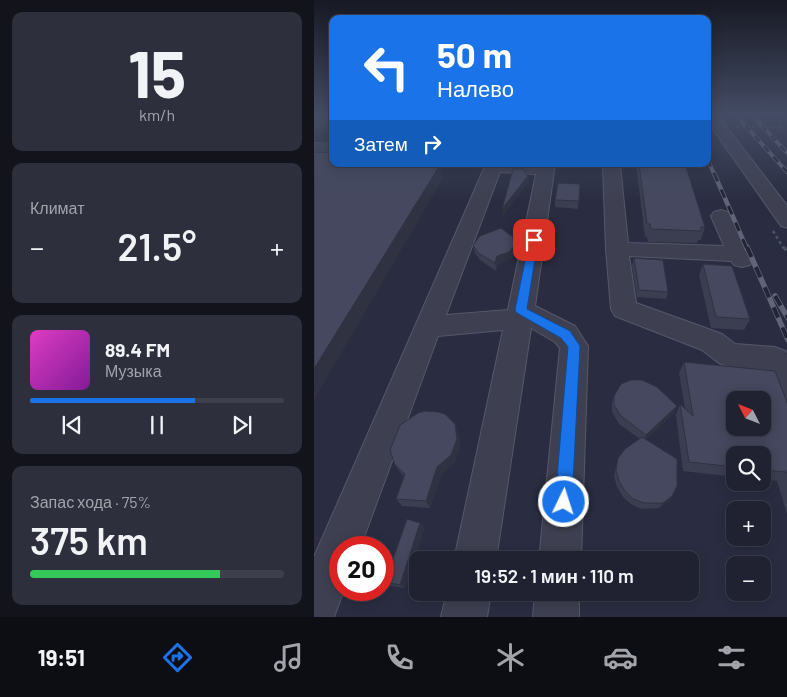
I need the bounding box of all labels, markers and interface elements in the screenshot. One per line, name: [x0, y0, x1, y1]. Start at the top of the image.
text: 15: [128, 33, 186, 111]
text: 50 m: [437, 33, 512, 75]
icon: left: [354, 35, 419, 100]
text: Налево: [437, 75, 514, 101]
text: km/h: [139, 105, 175, 124]
icon: right: [418, 130, 446, 158]
text: Затем: [354, 132, 408, 155]
text: Климат: [30, 198, 84, 217]
pin: [513, 219, 555, 261]
text: 21.5°: [118, 223, 196, 269]
icon: arrive: [520, 226, 548, 254]
text: −: [30, 230, 44, 264]
text: +: [270, 230, 284, 264]
text: 89.4 FM: [105, 338, 170, 361]
text: Музыка: [105, 361, 162, 380]
north arrow: [726, 391, 772, 436]
map controls: [726, 391, 771, 601]
icon: previous: [58, 411, 86, 439]
icon: pause: [143, 411, 171, 439]
icon: next: [228, 411, 256, 439]
button: search: [726, 446, 771, 491]
position arrow: [537, 475, 589, 527]
text: Запас хода · 75%: [30, 492, 151, 511]
button: +: [726, 501, 771, 546]
text: 375 km: [30, 517, 148, 563]
speed limit sign: 20: [329, 536, 394, 601]
button: −: [726, 556, 771, 601]
text: 19:52 · 1 мин · 110 m: [474, 564, 634, 587]
icon: directions: [160, 640, 195, 675]
icon: music: [271, 640, 306, 675]
icon: phone: [382, 640, 417, 675]
icon: climate: [493, 640, 528, 675]
icon: car: [603, 640, 638, 675]
icon: filters: [714, 640, 749, 675]
text: 19:51: [38, 644, 85, 670]

